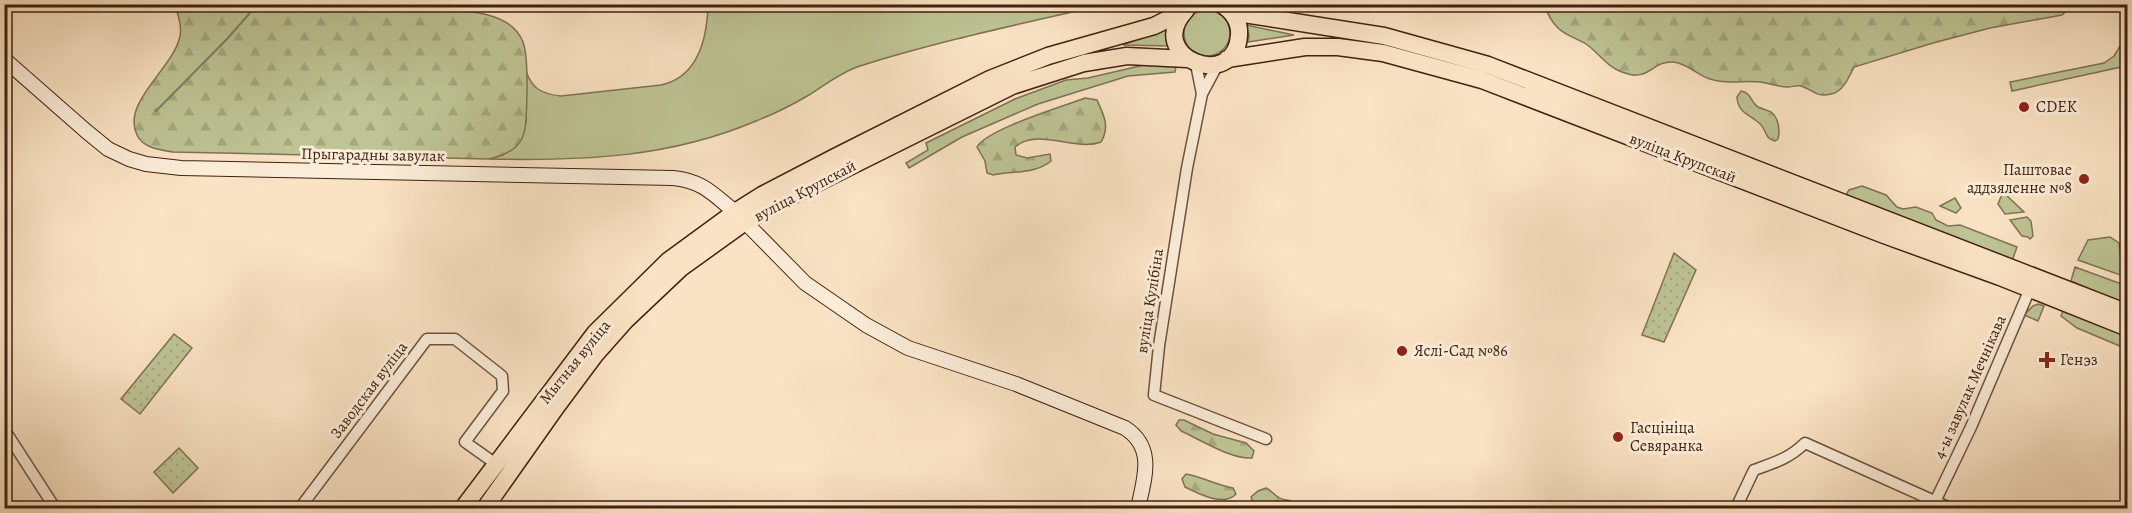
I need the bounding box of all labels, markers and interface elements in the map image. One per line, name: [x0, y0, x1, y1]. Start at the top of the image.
place label: CDEK: [2036, 96, 2077, 118]
marker: CDEK: [2017, 100, 2031, 114]
street label: вуліца Крупскай: [1626, 128, 1740, 188]
street label: Прыгарадны завулак: [301, 143, 445, 167]
street label: вуліца Крупскай: [750, 155, 860, 227]
place label: Паштовае аддзяленне №8: [1967, 159, 2072, 199]
marker: Паштовае аддзяленне №8: [2077, 172, 2091, 186]
street label: вуліца Кулібіна: [1131, 246, 1169, 355]
street label: 4-ы завулак Мечнікава: [1928, 311, 2012, 462]
street label: Мытная вуліца: [534, 315, 616, 409]
street label: Заводская вуліца: [325, 337, 413, 443]
place label: Яслі-Сад №86: [1414, 340, 1508, 362]
marker: Яслі-Сад №86: [1395, 344, 1409, 358]
place label: Генэз: [2060, 349, 2098, 371]
marker: Генэз: [2038, 351, 2056, 369]
place label: Гасцініца Севяранка: [1630, 417, 1703, 457]
marker: Гасцініца Севяранка: [1611, 430, 1625, 444]

